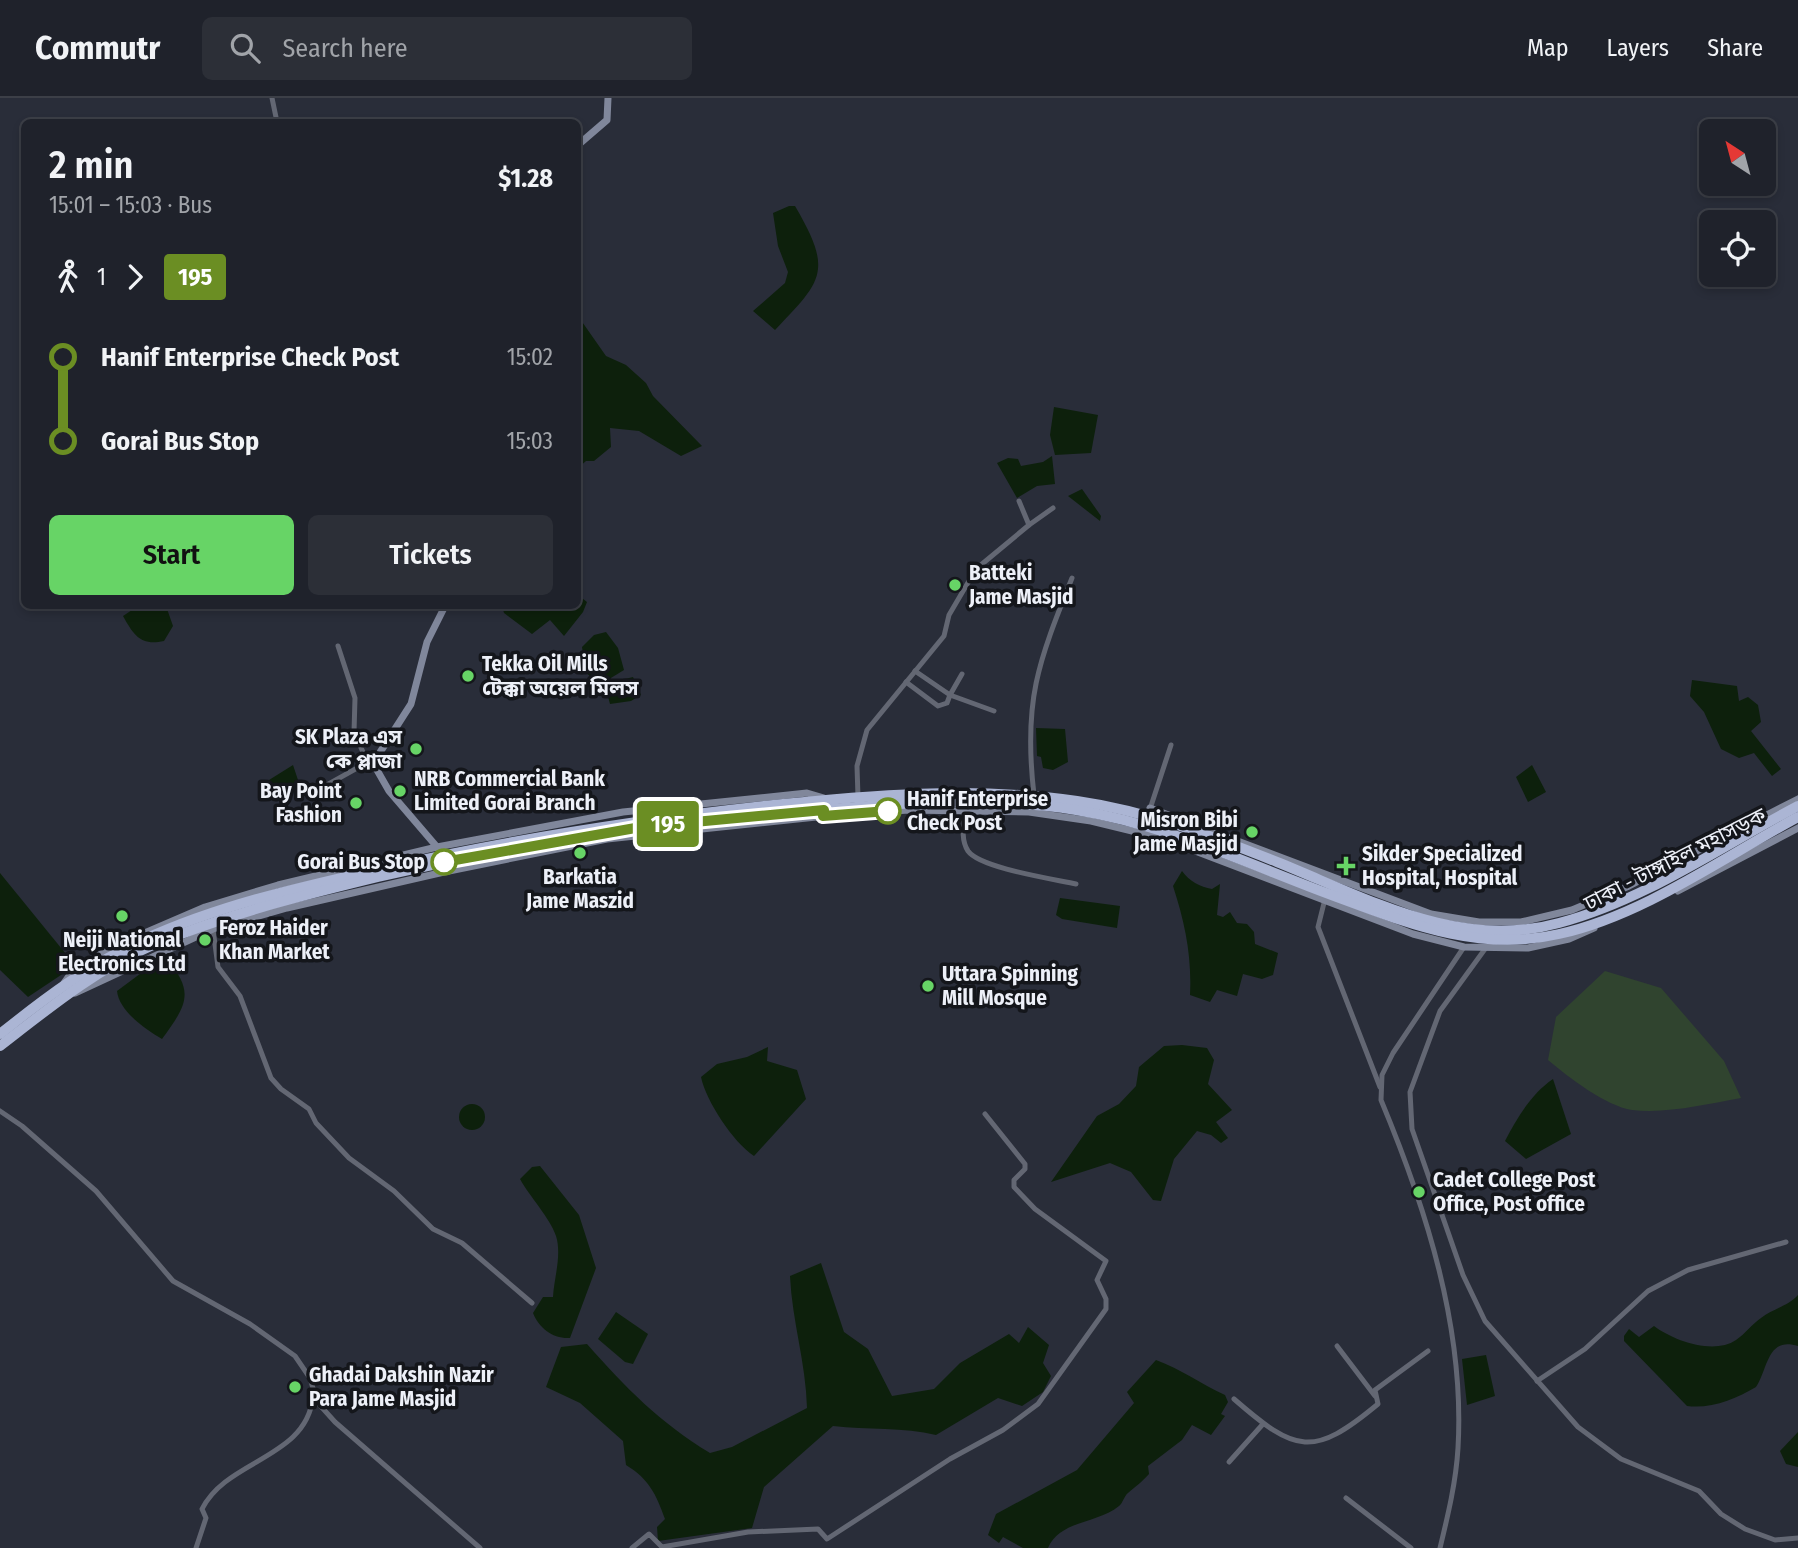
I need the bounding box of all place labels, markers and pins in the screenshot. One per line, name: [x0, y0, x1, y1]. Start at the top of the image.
place label: Batteki Jame Masjid: [968, 560, 1074, 610]
marker: Batteki Jame Masjid: [947, 577, 963, 593]
place label: Tekka Oil Mills টেক্কা অয়েল মিলস: [482, 651, 639, 701]
marker: Tekka Oil Mills টেক্কা অয়েল মিলস: [460, 668, 476, 684]
place label: SK Plaza এস কে প্লাজা: [295, 724, 403, 774]
marker: SK Plaza এস কে প্লাজা: [408, 741, 424, 757]
place label: NRB Commercial Bank Limited Gorai Branch: [414, 766, 605, 816]
place label: Bay Point Fashion: [260, 778, 343, 828]
marker: NRB Commercial Bank Limited Gorai Branch: [392, 783, 408, 799]
place label: Hanif Enterprise Check Post: [907, 786, 1049, 836]
marker: Bay Point Fashion: [348, 795, 364, 811]
marker: Hanif Enterprise Check Post: [875, 798, 901, 824]
place label: Misron Bibi Jame Masjid: [1132, 807, 1238, 857]
marker: Misron Bibi Jame Masjid: [1244, 824, 1260, 840]
place label: Sikder Specialized Hospital, Hospital: [1362, 841, 1523, 891]
marker: Barkatia Jame Maszid: [572, 845, 588, 861]
place label: Gorai Bus Stop: [297, 849, 425, 875]
marker: Gorai Bus Stop: [431, 849, 457, 875]
marker: Sikder Specialized Hospital, Hospital: [1336, 856, 1356, 876]
place label: Barkatia Jame Maszid: [525, 864, 634, 914]
marker: Neiji National Electronics Ltd: [114, 908, 130, 924]
place label: Feroz Haider Khan Market: [219, 915, 330, 965]
place label: Neiji National Electronics Ltd: [58, 927, 186, 977]
marker: Feroz Haider Khan Market: [197, 932, 213, 948]
place label: Uttara Spinning Mill Mosque: [942, 961, 1078, 1011]
marker: Uttara Spinning Mill Mosque: [920, 978, 936, 994]
place label: Cadet College Post Office, Post office: [1433, 1167, 1596, 1217]
marker: Cadet College Post Office, Post office: [1411, 1184, 1427, 1200]
place label: Ghadai Dakshin Nazir Para Jame Masjid: [309, 1362, 494, 1412]
marker: Ghadai Dakshin Nazir Para Jame Masjid: [287, 1379, 303, 1395]

